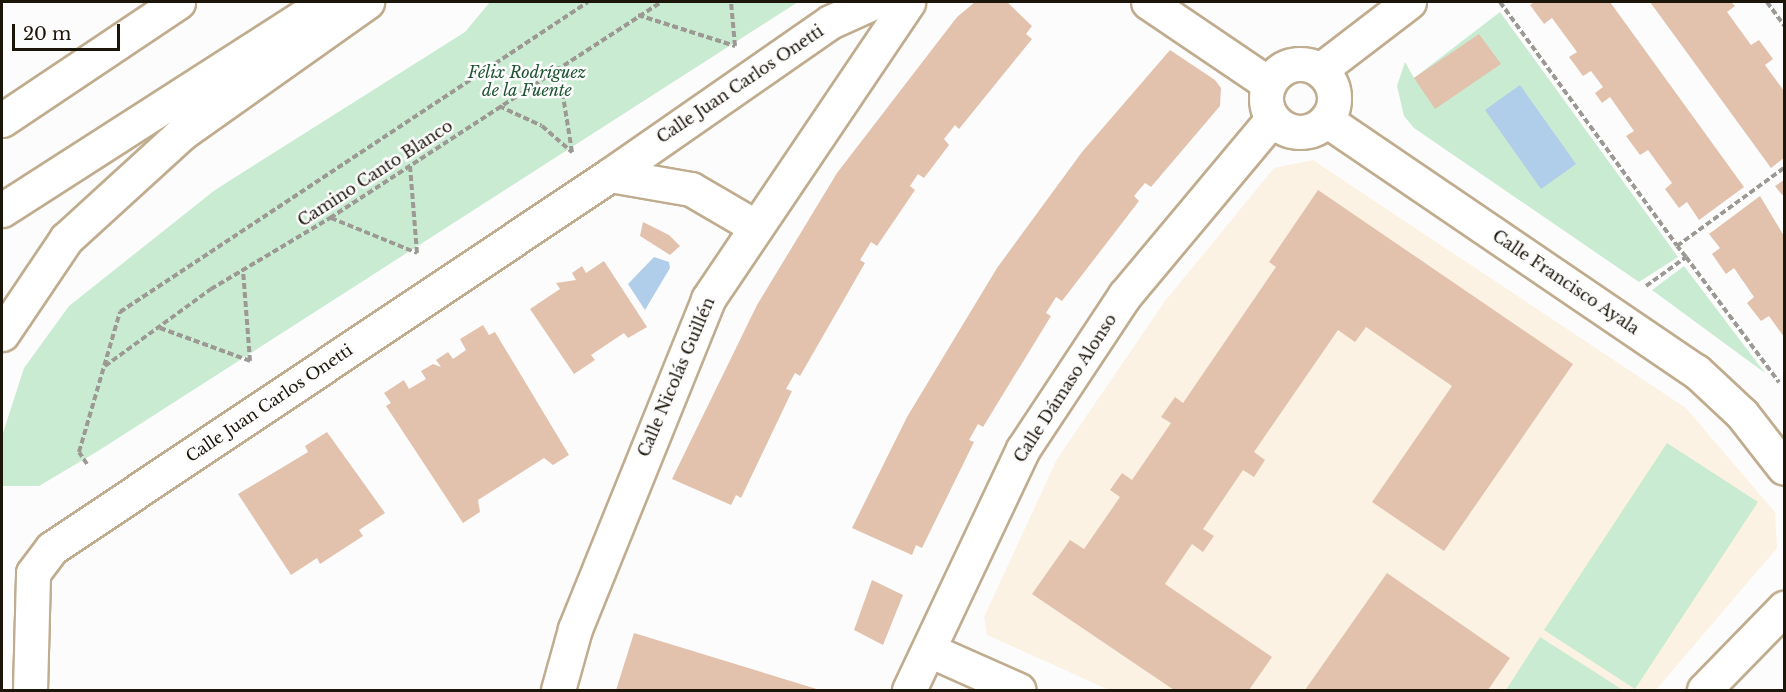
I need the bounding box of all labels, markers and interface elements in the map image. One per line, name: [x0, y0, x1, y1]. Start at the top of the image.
scale bar: [15, 12, 123, 50]
street label: Calle Juan Carlos Onetti: [653, 21, 827, 147]
text: 20 m: [23, 23, 71, 45]
park label: Félix Rodríguez de la Fuente: [468, 62, 586, 100]
street label: Camino Canto Blanco: [294, 116, 456, 230]
street label: Calle Francisco Ayala: [1489, 226, 1643, 338]
street label: Calle Nicolás Guillén: [634, 294, 718, 460]
street label: Calle Dámaso Alonso: [1010, 310, 1120, 466]
street label: Calle Juan Carlos Onetti: [182, 340, 356, 466]

